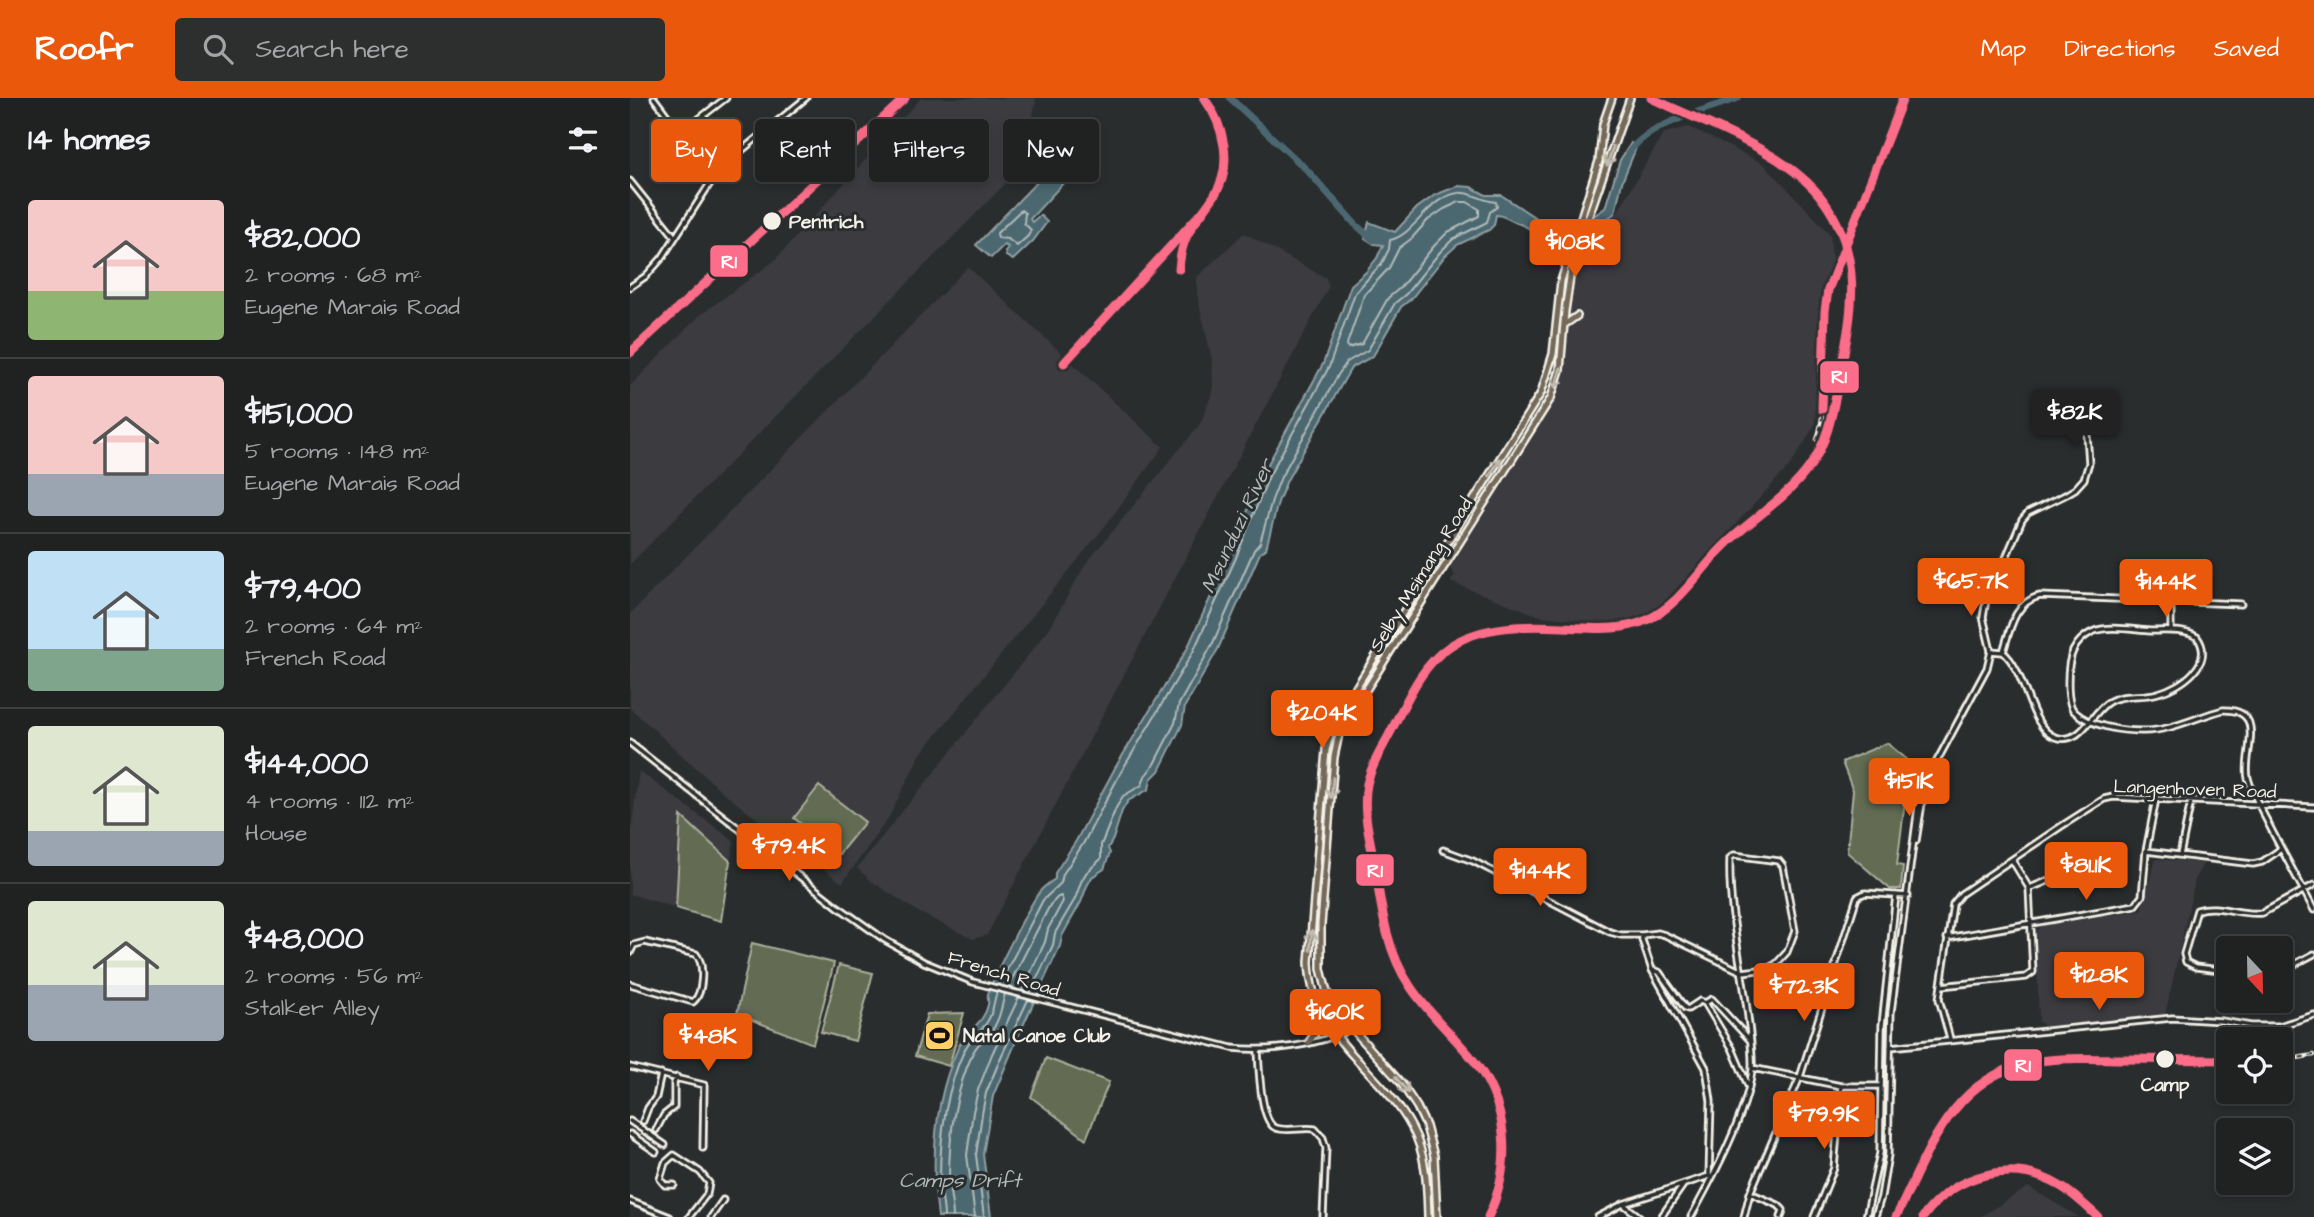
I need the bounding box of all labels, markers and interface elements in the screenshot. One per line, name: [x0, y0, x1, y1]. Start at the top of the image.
search box: [175, 18, 665, 81]
text: Roofr: [35, 26, 133, 72]
icon: search: [199, 30, 237, 68]
text: Search here: [255, 31, 409, 67]
text: Map: [1981, 32, 2026, 66]
text: Directions: [2064, 32, 2176, 66]
text: Saved: [2214, 32, 2279, 66]
text: 14 homes: [28, 119, 151, 161]
chip: Buy: [651, 119, 741, 182]
chip: Rent: [755, 119, 855, 182]
chip: Filters: [869, 119, 989, 182]
chip: New: [1003, 119, 1099, 182]
icon: filters: [564, 121, 602, 159]
one-way arrow: [1603, 145, 1615, 167]
place label: Pentrich: [789, 209, 864, 236]
marker: Pentrich: [761, 210, 783, 232]
text: $82,000: [245, 217, 360, 259]
pin: $108K: [1526, 220, 1624, 279]
text: $108K: [1545, 226, 1605, 258]
icon: home: [84, 228, 168, 312]
line badge: R1: [709, 244, 749, 278]
text: R1: [721, 249, 738, 276]
text: 2 rooms · 68 m²: [245, 259, 422, 291]
text: Eugene Marais Road: [245, 291, 460, 323]
line badge: R1: [1819, 360, 1860, 394]
text: R1: [1831, 364, 1848, 391]
one-way arrow: [1550, 367, 1563, 389]
pin: $82K: [2034, 390, 2116, 449]
text: $151,000: [245, 393, 353, 435]
text: $82K: [2048, 396, 2102, 428]
icon: home: [84, 404, 168, 488]
text: 5 rooms · 148 m²: [245, 435, 429, 467]
water label: Msunduzi River: [1194, 452, 1282, 598]
one-way arrow: [1488, 458, 1503, 477]
text: Eugene Marais Road: [245, 467, 460, 499]
street label: Selby Msimang Road: [1363, 492, 1481, 658]
pin: $65.7K: [1914, 559, 2028, 618]
pin: $144K: [2117, 560, 2215, 619]
text: $65.7K: [1934, 565, 2008, 597]
text: $144K: [2136, 566, 2196, 598]
text: $79,400: [245, 568, 361, 610]
icon: home: [84, 579, 168, 663]
text: 2 rooms · 64 m²: [245, 610, 423, 642]
text: French Road: [245, 642, 386, 674]
pin: $204K: [1273, 690, 1371, 750]
text: $204K: [1287, 697, 1357, 729]
text: $144,000: [245, 743, 369, 785]
icon: home: [84, 754, 168, 838]
pin: $151K: [1860, 758, 1958, 818]
text: $151K: [1885, 765, 1933, 797]
street label: Langenhoven Road: [2113, 773, 2277, 807]
one-way arrow: [1325, 776, 1338, 798]
text: 4 rooms · 112 m²: [245, 785, 414, 817]
text: House: [245, 817, 308, 849]
pin: $79.4K: [732, 824, 846, 883]
text: $79.4K: [753, 830, 825, 862]
pin: $81.1K: [2029, 842, 2143, 902]
pin: $144K: [1491, 848, 1589, 908]
text: $81.1K: [2061, 849, 2111, 881]
line badge: R1: [1355, 853, 1395, 887]
text: $144K: [1510, 855, 1570, 887]
text: R1: [1367, 858, 1384, 885]
text: $48,000: [245, 918, 364, 960]
icon: home: [84, 929, 168, 1013]
one-way arrow: [1305, 929, 1318, 952]
north arrow: [2216, 936, 2292, 1013]
map controls: [2216, 936, 2293, 1195]
street label: French Road: [944, 945, 1063, 1004]
pin: $128K: [2050, 953, 2148, 1012]
text: $128K: [2070, 959, 2128, 991]
text: 2 rooms · 56 m²: [245, 960, 423, 992]
pin: $72.3K: [1747, 964, 1861, 1023]
text: $72.3K: [1770, 970, 1838, 1002]
pin: $160K: [1286, 990, 1384, 1049]
text: Stalker Alley: [245, 992, 380, 1024]
text: $160K: [1306, 996, 1364, 1028]
pin: $48K: [667, 1014, 749, 1073]
sports icon: Natal Canoe Club: [923, 1018, 957, 1052]
text: $48K: [679, 1020, 737, 1052]
place label: Natal Canoe Club: [963, 1023, 1111, 1050]
button: locate: [2216, 1027, 2293, 1104]
line badge: R1: [2003, 1048, 2043, 1082]
marker: Camp: [2154, 1048, 2176, 1070]
text: R1: [2015, 1053, 2032, 1080]
place label: Camp: [2141, 1072, 2190, 1099]
one-way arrow: [1394, 1075, 1409, 1093]
pin: $79.9K: [1767, 1091, 1881, 1151]
text: $79.9K: [1789, 1098, 1859, 1130]
button: layers: [2216, 1118, 2293, 1195]
water label: Camps Drift: [899, 1166, 1023, 1195]

